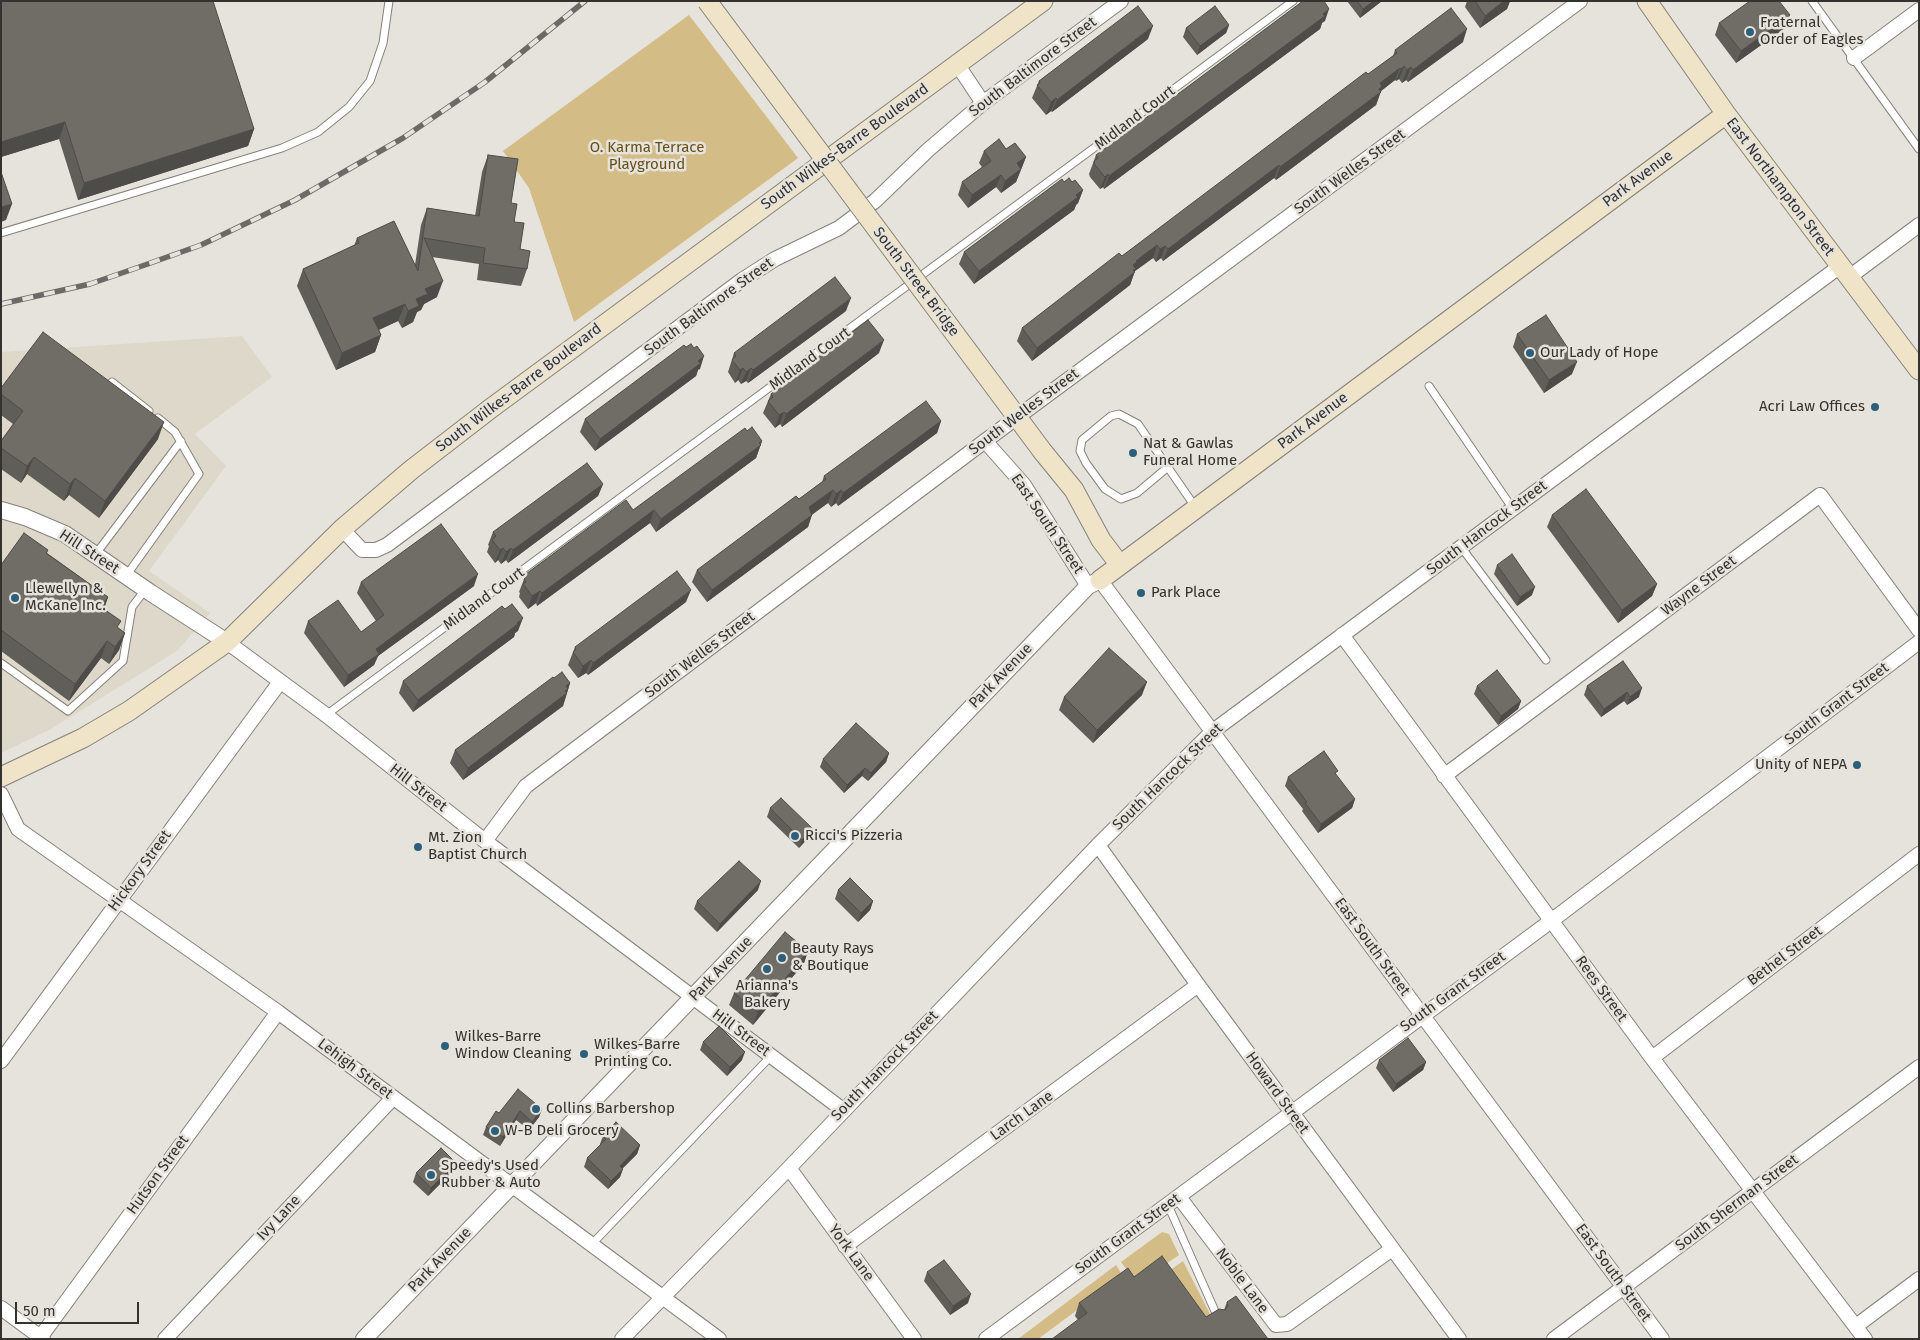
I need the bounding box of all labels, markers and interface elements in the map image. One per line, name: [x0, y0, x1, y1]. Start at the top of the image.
street label: South Baltimore Street: [966, 13, 1100, 121]
place label: Fraternal Order of Eagles: [1760, 14, 1864, 49]
marker: Fraternal Order of Eagles: [1744, 26, 1756, 38]
street label: South Wilkes-Barre Boulevard: [758, 80, 932, 214]
street label: Midland Court: [1091, 82, 1179, 154]
street label: East Northampton Street: [1722, 114, 1838, 260]
street label: South Welles Street: [1291, 126, 1409, 218]
park label: O. Karma Terrace Playground: [590, 139, 704, 174]
street label: Park Avenue: [1599, 147, 1677, 211]
street label: South Street Bridge: [869, 224, 963, 340]
street label: South Baltimore Street: [641, 254, 777, 360]
street label: South Wilkes-Barre Boulevard: [433, 320, 605, 456]
street label: Midland Court: [766, 324, 854, 394]
place label: Our Lady of Hope: [1540, 344, 1658, 362]
marker: Our Lady of Hope: [1524, 347, 1536, 359]
street label: South Welles Street: [966, 365, 1082, 459]
street label: Park Avenue: [1274, 389, 1352, 453]
place label: Acri Law Offices: [1759, 398, 1865, 416]
marker: Acri Law Offices: [1869, 401, 1881, 413]
place label: Nat & Gawlas Funeral Home: [1143, 435, 1237, 470]
marker: Nat & Gawlas Funeral Home: [1127, 447, 1139, 459]
street label: East South Street: [1007, 471, 1087, 577]
street label: South Hancock Street: [1423, 477, 1551, 579]
street label: Hill Street: [56, 526, 122, 578]
street label: Wayne Street: [1658, 552, 1740, 620]
street label: Midland Court: [440, 564, 528, 634]
place label: Llewellyn & McKane Inc.: [25, 580, 106, 615]
place label: Park Place: [1151, 584, 1221, 602]
marker: Park Place: [1135, 587, 1147, 599]
marker: Llewellyn & McKane Inc.: [9, 592, 21, 604]
street label: South Welles Street: [642, 608, 758, 702]
street label: Park Avenue: [966, 640, 1036, 712]
street label: South Grant Street: [1781, 659, 1893, 749]
street label: South Hancock Street: [1109, 720, 1227, 834]
place label: Unity of NEPA: [1755, 756, 1847, 774]
marker: Unity of NEPA: [1851, 759, 1863, 771]
street label: Hill Street: [386, 760, 450, 816]
street label: Hickory Street: [105, 827, 175, 915]
place label: Ricci's Pizzeria: [805, 827, 903, 845]
place label: Mt. Zion Baptist Church: [428, 829, 527, 864]
marker: Ricci's Pizzeria: [789, 830, 801, 842]
marker: Mt. Zion Baptist Church: [412, 841, 424, 853]
street label: East South Street: [1330, 894, 1414, 1000]
street label: Bethel Street: [1744, 922, 1826, 990]
street label: Park Avenue: [686, 933, 756, 1005]
place label: Beauty Rays & Boutique: [792, 940, 874, 975]
street label: South Grant Street: [1397, 948, 1509, 1036]
marker: Beauty Rays & Boutique: [776, 952, 788, 964]
street label: Rees Street: [1571, 953, 1631, 1025]
marker: Arianna's Bakery: [761, 963, 773, 975]
place label: Arianna's Bakery: [736, 977, 798, 1012]
street label: Hill Street: [708, 1005, 774, 1061]
street label: South Hancock Street: [828, 1007, 942, 1125]
place label: Wilkes-Barre Window Cleaning: [455, 1028, 571, 1063]
street label: Lehigh Street: [314, 1035, 396, 1103]
place label: Wilkes-Barre Printing Co.: [594, 1036, 680, 1071]
marker: Wilkes-Barre Window Cleaning: [439, 1040, 451, 1052]
marker: Wilkes-Barre Printing Co.: [578, 1048, 590, 1060]
street label: Howard Street: [1241, 1049, 1313, 1137]
street label: Larch Lane: [987, 1087, 1057, 1145]
place label: Collins Barbershop: [546, 1100, 675, 1118]
marker: Collins Barbershop: [530, 1103, 542, 1115]
place label: W-B Deli Grocery: [505, 1122, 619, 1140]
marker: W-B Deli Grocery: [489, 1125, 501, 1137]
street label: Hutson Street: [123, 1132, 193, 1218]
street label: South Sherman Street: [1672, 1151, 1802, 1255]
place label: Speedy's Used Rubber & Auto: [441, 1157, 541, 1192]
marker: Speedy's Used Rubber & Auto: [425, 1169, 437, 1181]
street label: South Grant Street: [1072, 1190, 1184, 1278]
street label: Ivy Lane: [253, 1192, 305, 1244]
street label: East South Street: [1571, 1220, 1655, 1326]
street label: York Lane: [824, 1221, 878, 1285]
street label: Park Avenue: [405, 1224, 475, 1296]
street label: Noble Lane: [1212, 1245, 1272, 1317]
scale bar: [18, 1292, 141, 1324]
text: 50 m: [23, 1302, 56, 1320]

